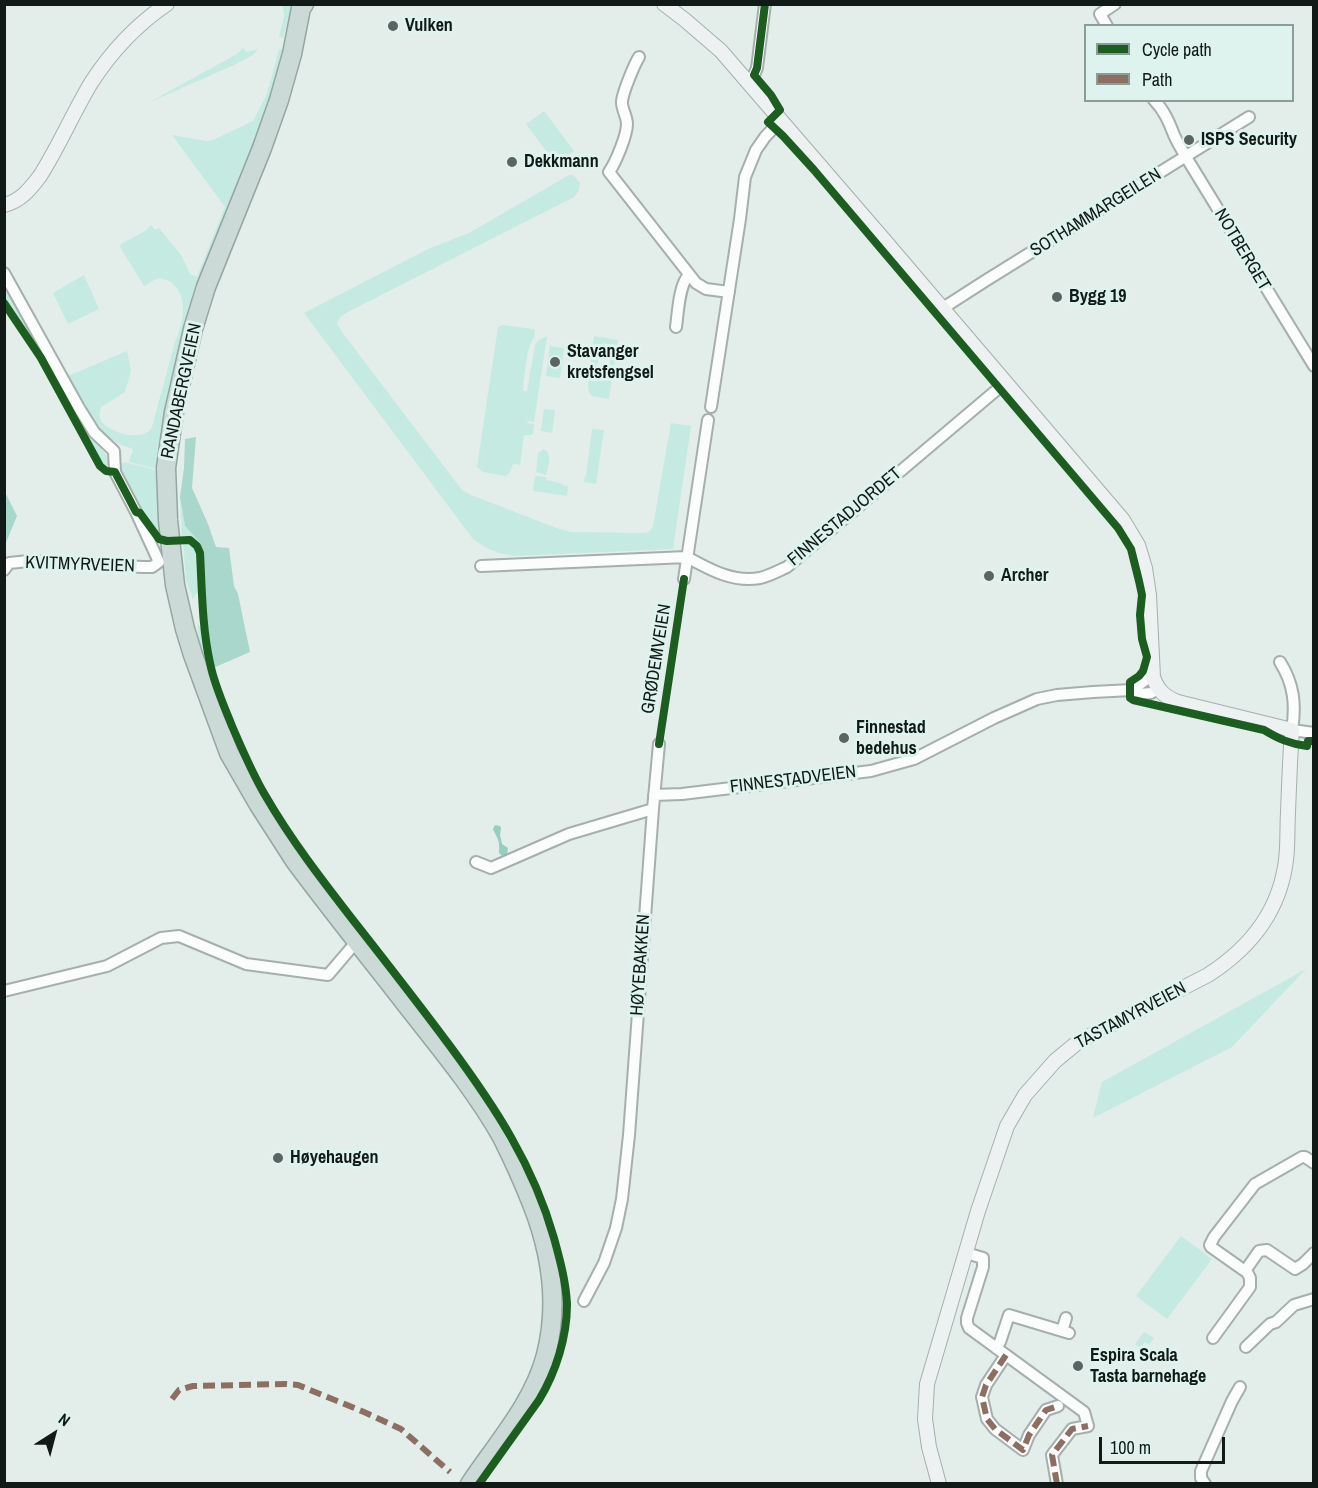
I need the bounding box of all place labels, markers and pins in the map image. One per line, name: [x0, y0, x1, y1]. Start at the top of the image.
place label: Vulken: [405, 15, 453, 37]
marker: Vulken: [386, 19, 400, 33]
place label: ISPS Security: [1201, 129, 1297, 151]
marker: ISPS Security: [1182, 133, 1196, 147]
place label: Dekkmann: [524, 151, 599, 173]
marker: Dekkmann: [505, 155, 519, 169]
place label: Bygg 19: [1069, 286, 1126, 308]
marker: Bygg 19: [1050, 290, 1064, 304]
place label: Stavanger kretsfengsel: [567, 341, 654, 384]
marker: Stavanger kretsfengsel: [548, 355, 562, 369]
place label: Archer: [1001, 565, 1049, 587]
marker: Archer: [982, 569, 996, 583]
place label: Finnestad bedehus: [856, 717, 926, 760]
marker: Finnestad bedehus: [837, 731, 851, 745]
place label: Høyehaugen: [290, 1147, 379, 1169]
marker: Høyehaugen: [271, 1151, 285, 1165]
place label: Espira Scala Tasta barnehage: [1090, 1345, 1206, 1388]
marker: Espira Scala Tasta barnehage: [1071, 1359, 1085, 1373]

